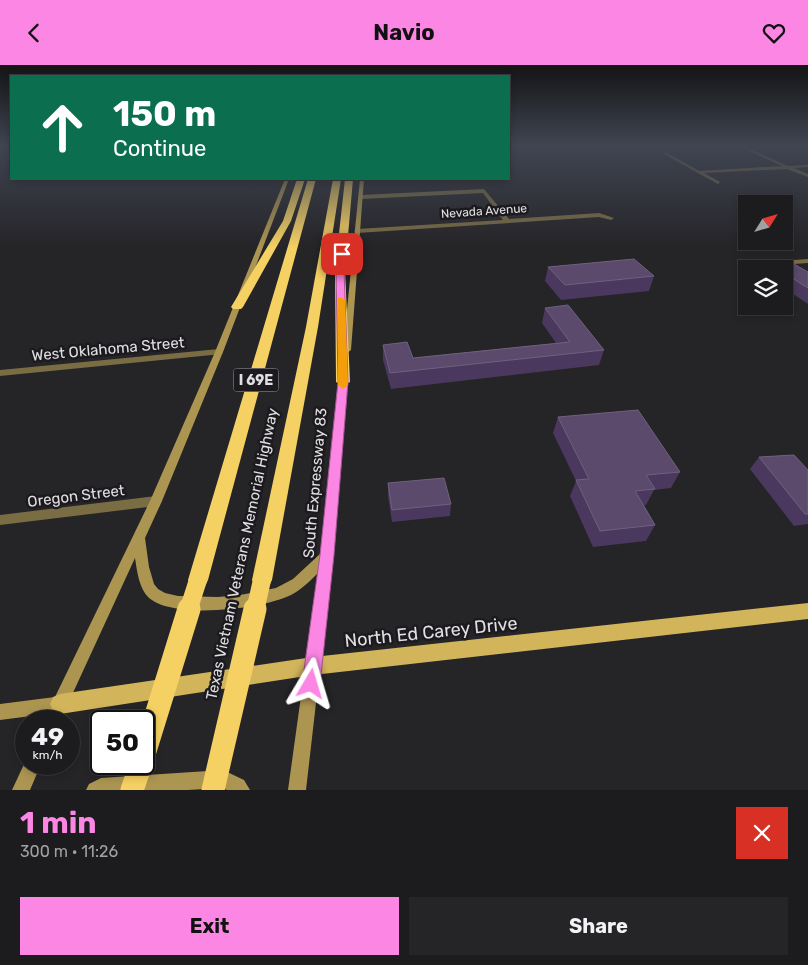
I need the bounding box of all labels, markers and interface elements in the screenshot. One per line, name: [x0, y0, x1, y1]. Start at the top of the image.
icon: back: [20, 19, 48, 47]
text: Navio: [373, 19, 435, 46]
icon: heart: [760, 19, 788, 47]
text: 150 m: [113, 93, 216, 135]
icon: ahead: [30, 95, 95, 160]
text: Continue: [113, 135, 206, 162]
north arrow: [738, 195, 792, 250]
map controls: [738, 195, 793, 315]
street label: Nevada Avenue: [440, 201, 528, 221]
pin: [321, 233, 363, 275]
icon: arrive: [328, 240, 356, 268]
button: layers: [738, 260, 793, 315]
street label: West Oklahoma Street: [31, 333, 185, 365]
road number: I 69E: [234, 369, 278, 391]
street label: Texas Vietnam Veterans Memorial Highway: [202, 406, 282, 702]
street label: South Expressway 83: [299, 407, 331, 559]
street label: Oregon Street: [26, 481, 126, 511]
street label: North Ed Carey Drive: [344, 612, 518, 652]
position arrow: [284, 657, 336, 709]
speed limit sign: 50: [90, 710, 155, 775]
text: 49: [31, 722, 64, 751]
text: km/h: [33, 748, 62, 762]
text: 1 min: [20, 805, 97, 841]
button: close: [736, 807, 788, 859]
text: 300 m · 11:26: [20, 842, 118, 861]
button: Exit: [20, 897, 399, 955]
button: Share: [409, 897, 788, 955]

